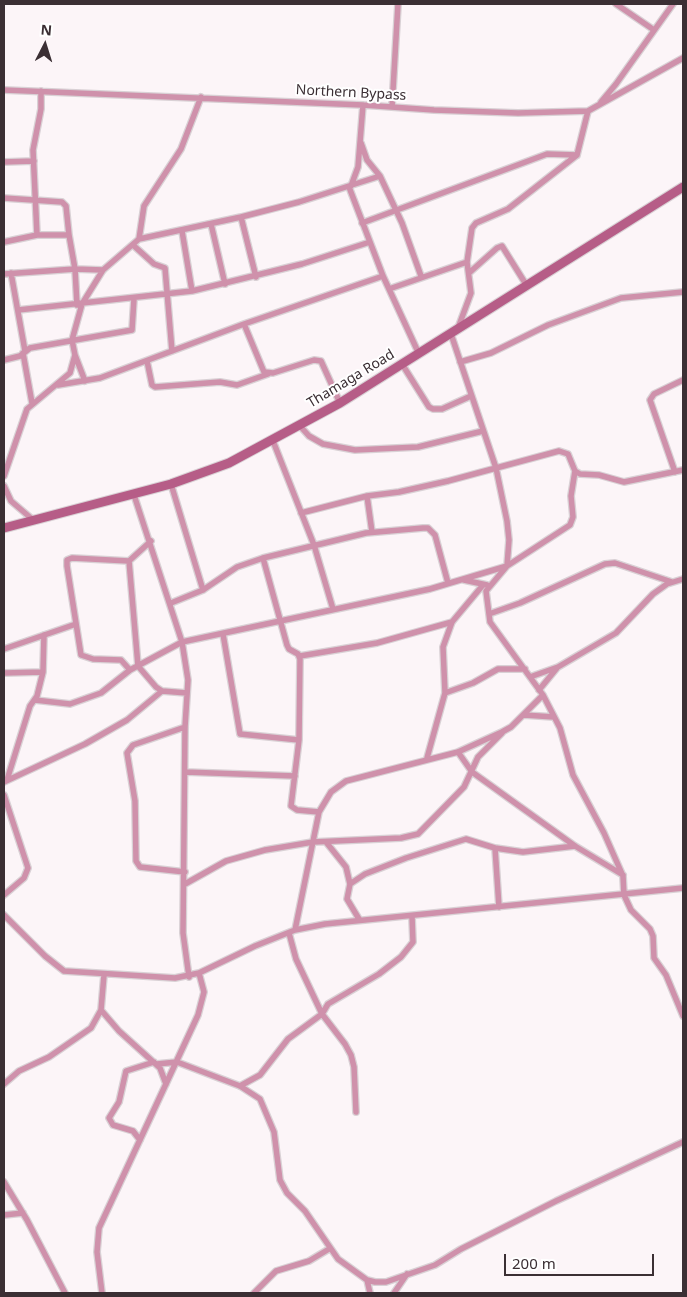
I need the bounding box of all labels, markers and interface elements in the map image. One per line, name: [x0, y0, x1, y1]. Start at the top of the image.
north arrow: [20, 20, 70, 70]
text: N: [40, 20, 53, 40]
street label: Northern Bypass: [295, 82, 407, 104]
street label: Thamaga Road: [304, 346, 398, 412]
scale bar: [507, 1244, 657, 1276]
text: 200 m: [512, 1253, 556, 1273]

